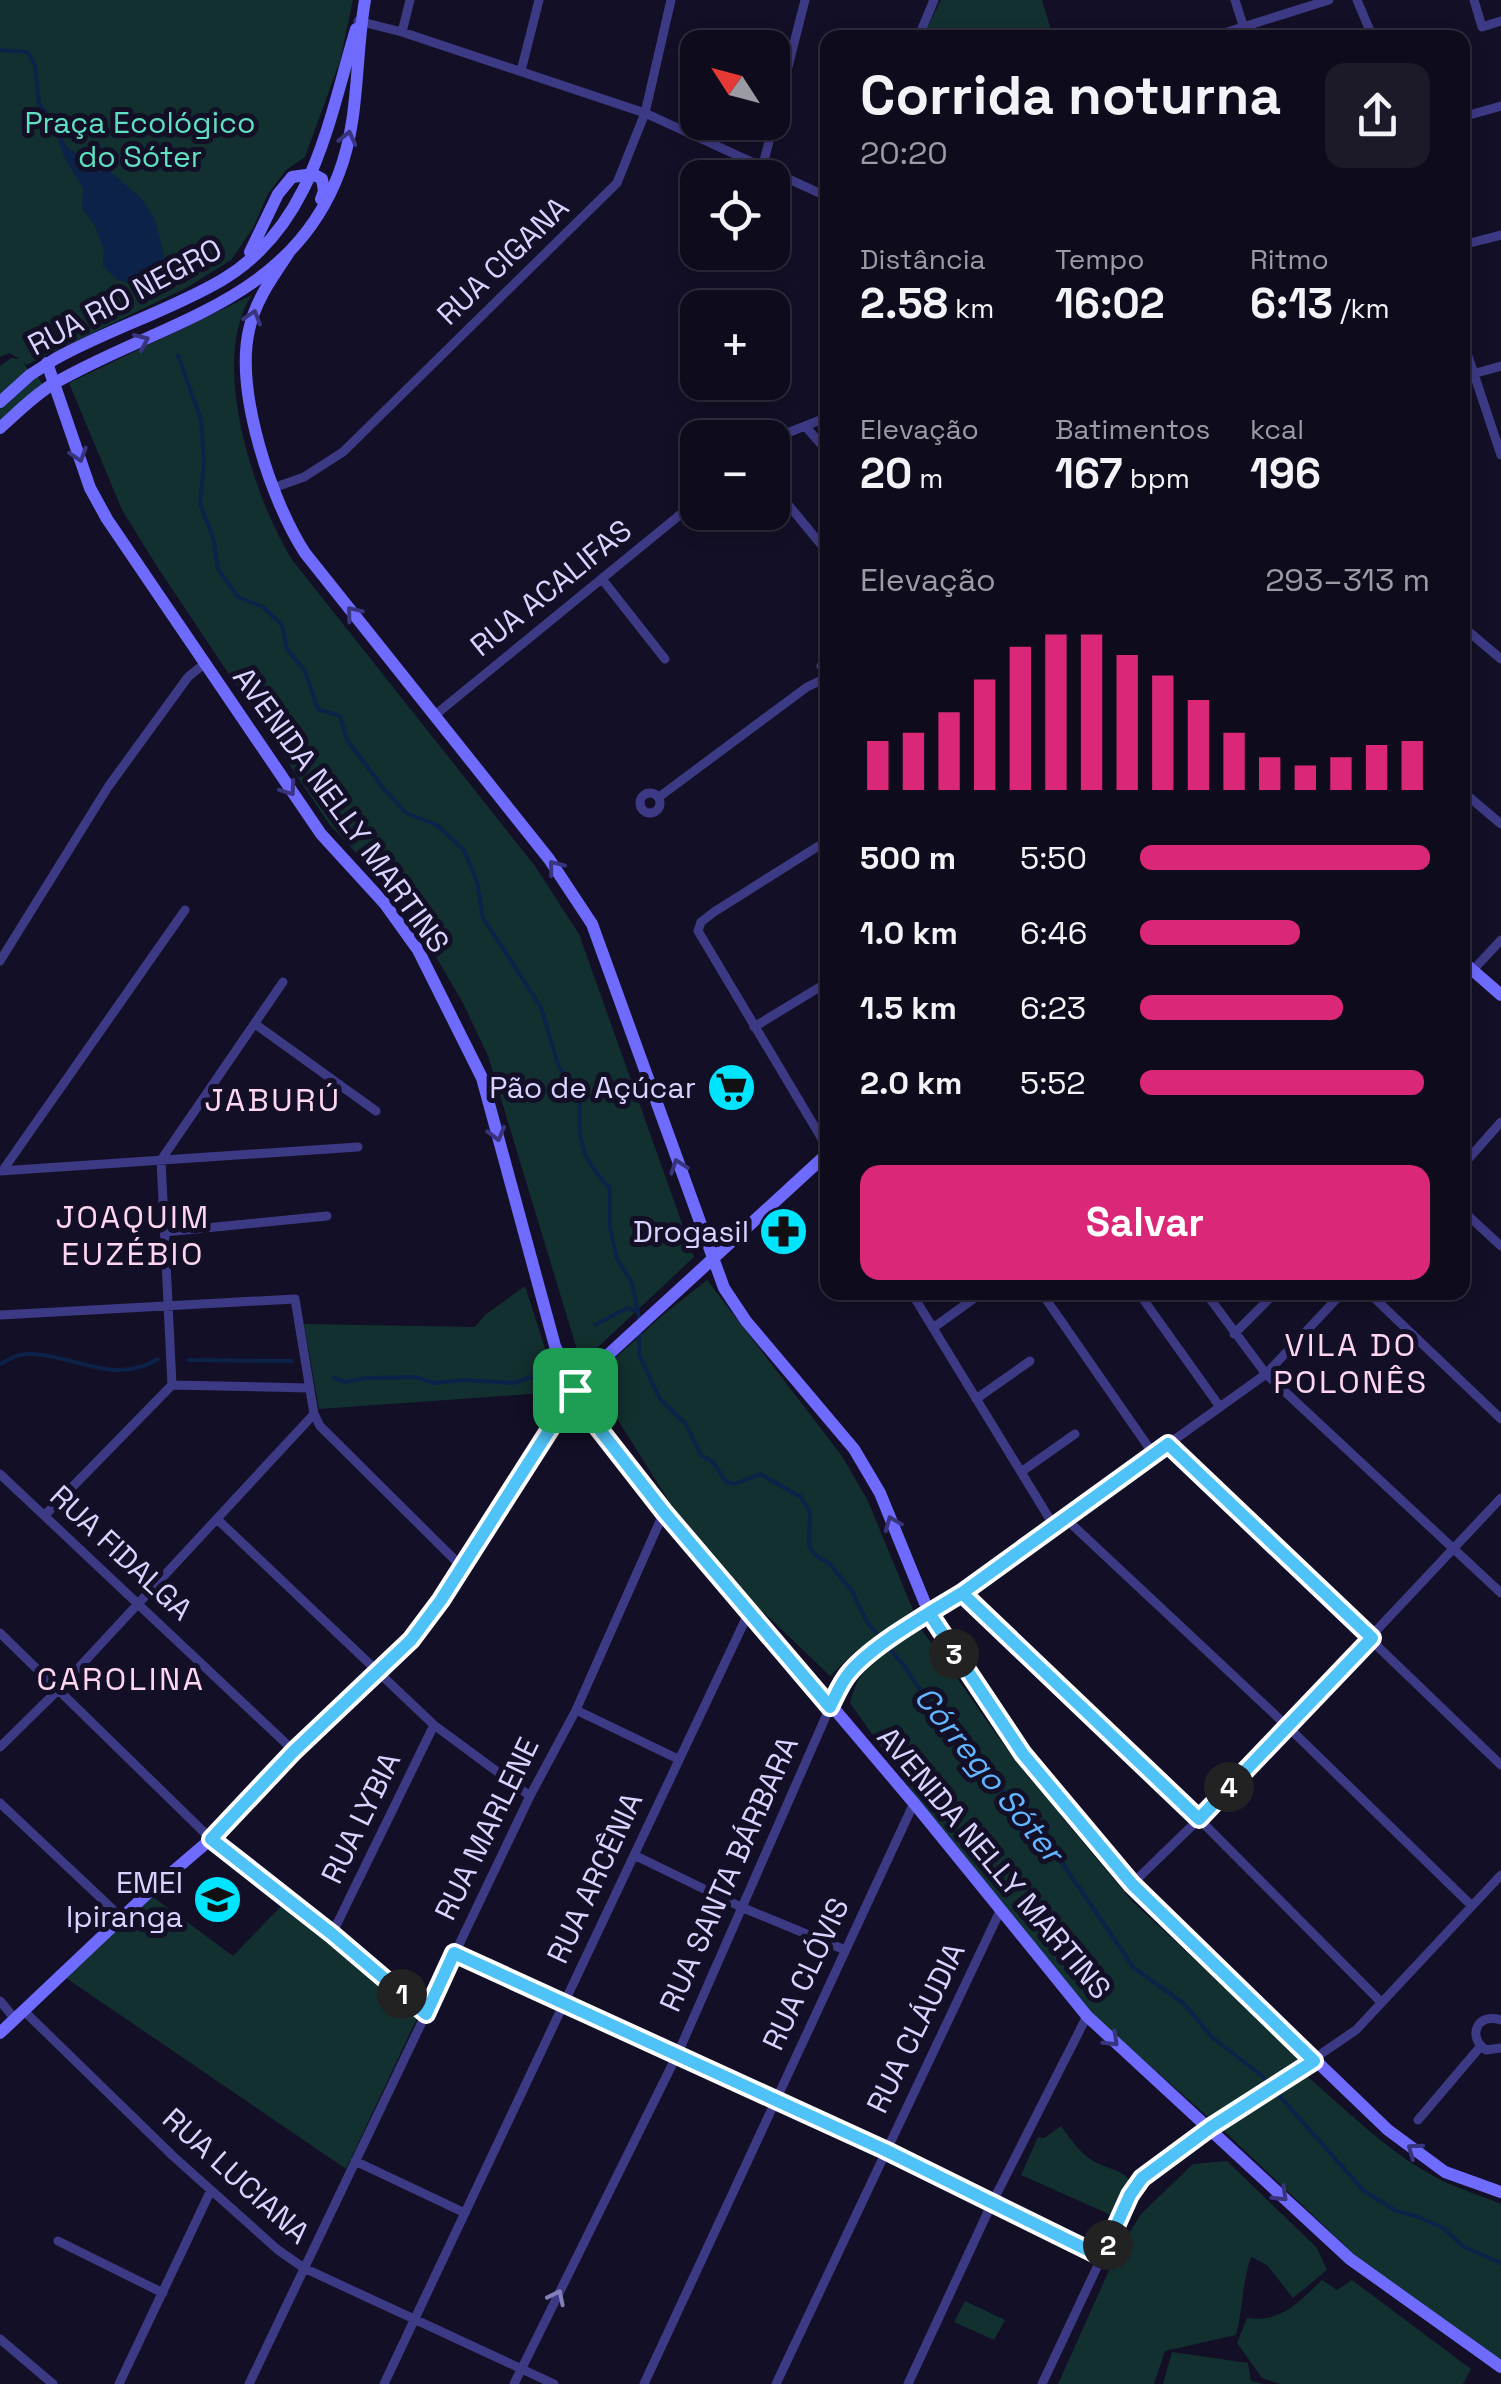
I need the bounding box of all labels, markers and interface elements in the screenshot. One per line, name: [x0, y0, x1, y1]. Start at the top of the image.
north arrow: [680, 30, 790, 140]
map controls: [680, 30, 790, 530]
text: Corrida noturna: [860, 60, 1281, 130]
button: share: [1325, 63, 1430, 168]
park label: Praça Ecológico do Sóter: [25, 103, 255, 176]
one-way arrow: [336, 130, 357, 147]
text: 20:20: [860, 133, 948, 173]
button: locate: [680, 160, 790, 270]
street label: RUA CIGANA: [428, 188, 577, 333]
street label: RUA RIO NEGRO: [21, 229, 229, 364]
text: Distância: [860, 241, 986, 277]
text: Tempo: [1055, 241, 1145, 277]
text: Ritmo: [1250, 241, 1329, 277]
text: 2.58: [860, 277, 948, 330]
text: 16:02: [1055, 277, 1165, 330]
text: 6:13: [1250, 277, 1333, 330]
button: +: [680, 290, 790, 400]
text: km: [948, 290, 994, 326]
text: /km: [1333, 290, 1390, 326]
one-way arrow: [241, 309, 262, 326]
one-way arrow: [132, 333, 150, 353]
text: Elevação: [860, 411, 979, 447]
text: Batimentos: [1055, 411, 1210, 447]
text: kcal: [1250, 411, 1304, 447]
button: −: [680, 420, 790, 530]
one-way arrow: [68, 446, 88, 463]
text: 20: [860, 447, 912, 500]
text: 167: [1055, 447, 1123, 500]
text: 196: [1250, 447, 1321, 500]
text: m: [912, 460, 943, 496]
text: bpm: [1123, 460, 1190, 496]
street label: RUA ACALIFAS: [462, 511, 639, 665]
text: Elevação: [860, 560, 996, 600]
text: 293–313 m: [1265, 560, 1430, 600]
one-way arrow: [347, 606, 365, 624]
street label: AVENIDA NELLY MARTINS: [225, 659, 458, 960]
one-way arrow: [277, 777, 295, 796]
text: 500 m: [860, 838, 956, 878]
text: 5:50: [1020, 838, 1087, 878]
one-way arrow: [549, 860, 567, 878]
text: 1.0 km: [860, 913, 958, 953]
text: 6:46: [1020, 913, 1087, 953]
text: 1.5 km: [860, 988, 957, 1028]
text: 6:23: [1020, 988, 1086, 1028]
supermarket icon: Pão de Açúcar: [705, 1062, 757, 1114]
text: 2.0 km: [860, 1063, 962, 1103]
text: 5:52: [1020, 1063, 1085, 1103]
place label: Pão de Açúcar: [489, 1068, 696, 1107]
district label: JABURÚ: [204, 1080, 342, 1120]
one-way arrow: [486, 1125, 507, 1142]
one-way arrow: [669, 1159, 690, 1176]
button: Salvar: [860, 1165, 1430, 1280]
district label: JOAQUIM EUZÉBIO: [55, 1197, 211, 1274]
pharmacy icon: Drogasil: [758, 1206, 810, 1258]
place label: Drogasil: [633, 1212, 749, 1251]
district label: VILA DO POLONÊS: [1273, 1325, 1429, 1402]
pin: [533, 1348, 618, 1433]
icon: arrive: [548, 1363, 603, 1418]
street label: RUA FIDALGA: [42, 1477, 201, 1629]
one-way arrow: [883, 1515, 903, 1532]
pin: 3: [929, 1629, 979, 1679]
text: 3: [945, 1636, 963, 1672]
district label: CAROLINA: [37, 1659, 205, 1699]
water label: Córrego Sóter: [906, 1678, 1074, 1873]
street label: AVENIDA NELLY MARTINS: [869, 1718, 1120, 2007]
street label: RUA SANTA BÁRBARA: [650, 1730, 807, 2018]
street label: RUA MARLENE: [425, 1731, 548, 1927]
street label: RUA LYBIA: [312, 1745, 409, 1890]
pin: 4: [1204, 1762, 1254, 1812]
text: 4: [1220, 1769, 1238, 1805]
street label: RUA ARCÊNIA: [538, 1786, 651, 1970]
place label: EMEI Ipiranga: [66, 1863, 183, 1936]
school or university icon: EMEI Ipiranga: [192, 1874, 244, 1926]
street label: RUA CLÓVIS: [753, 1891, 858, 2056]
street label: RUA CLÁUDIA: [857, 1936, 974, 2119]
pin: 1: [377, 1969, 427, 2019]
text: 1: [396, 1976, 408, 2012]
one-way arrow: [1100, 2028, 1118, 2046]
street label: RUA LUCIANA: [155, 2099, 318, 2252]
one-way arrow: [1407, 2144, 1425, 2161]
one-way arrow: [1269, 2183, 1288, 2201]
pin: 2: [1083, 2220, 1133, 2270]
text: 2: [1100, 2227, 1116, 2263]
one-way arrow: [545, 2289, 564, 2307]

